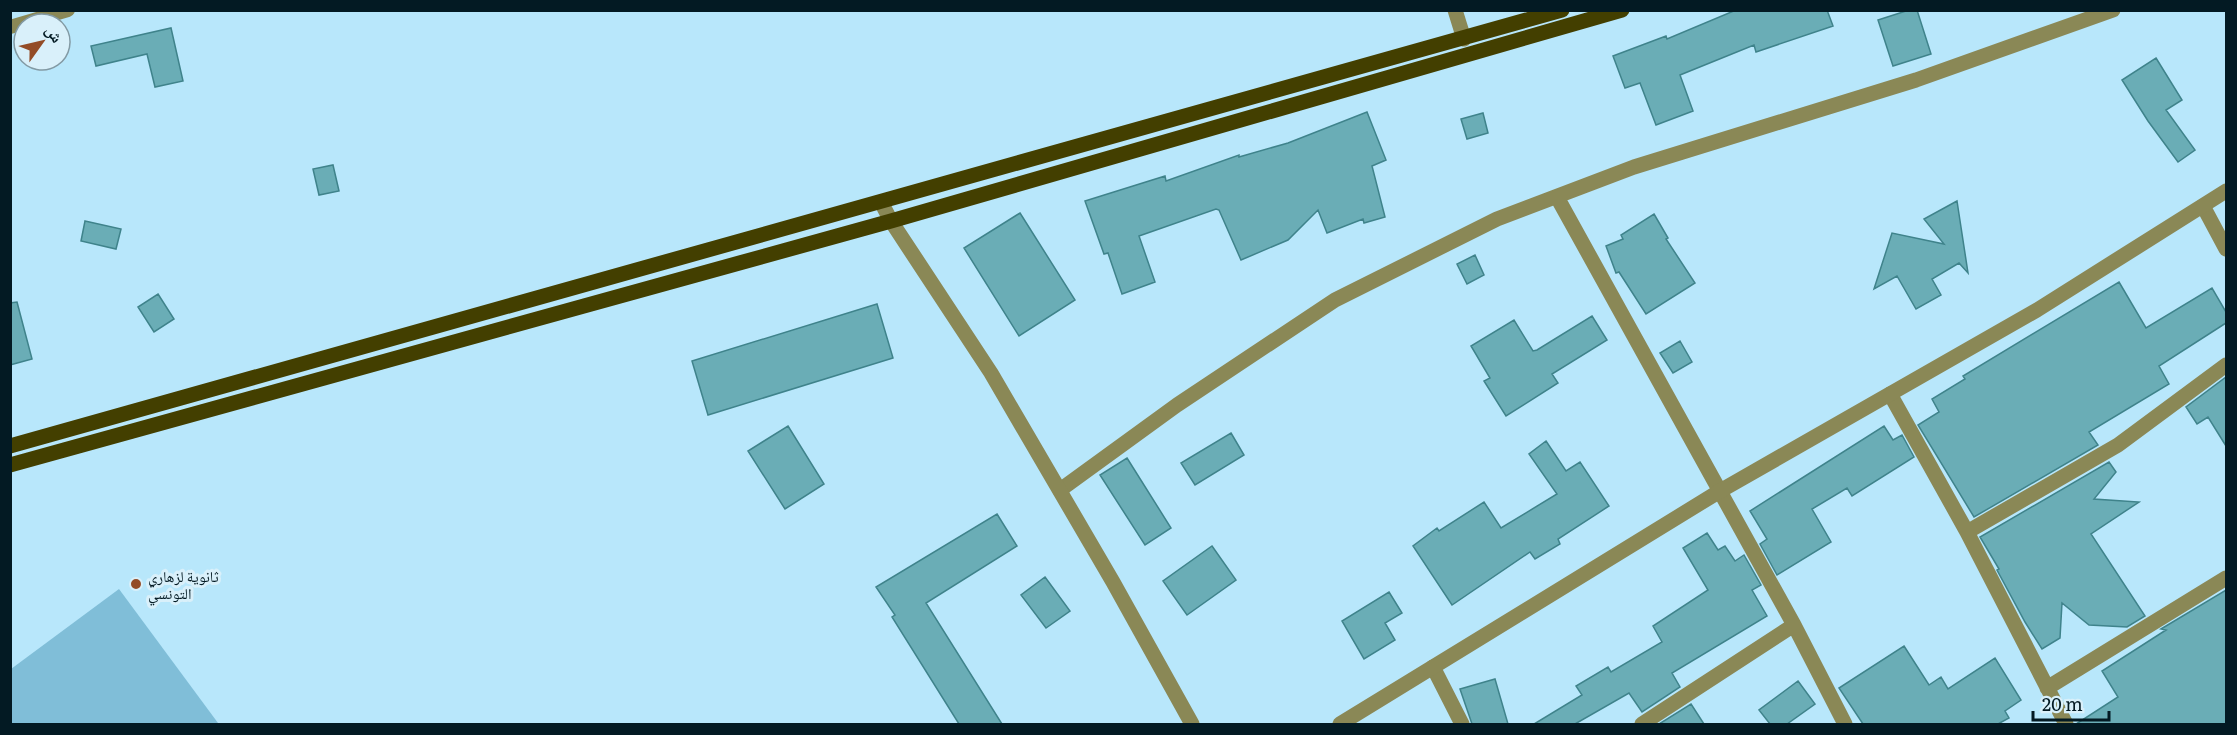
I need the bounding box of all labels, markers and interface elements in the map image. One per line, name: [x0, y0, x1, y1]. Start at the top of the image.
north arrow: [12, 12, 72, 72]
text: ش: [41, 19, 70, 47]
place label: ثانوية لزهاري التونسي: [148, 564, 219, 605]
marker: ثانوية لزهاري التونسي: [129, 577, 143, 591]
scale bar: [2033, 684, 2110, 722]
text: 20 m: [2042, 690, 2083, 717]

